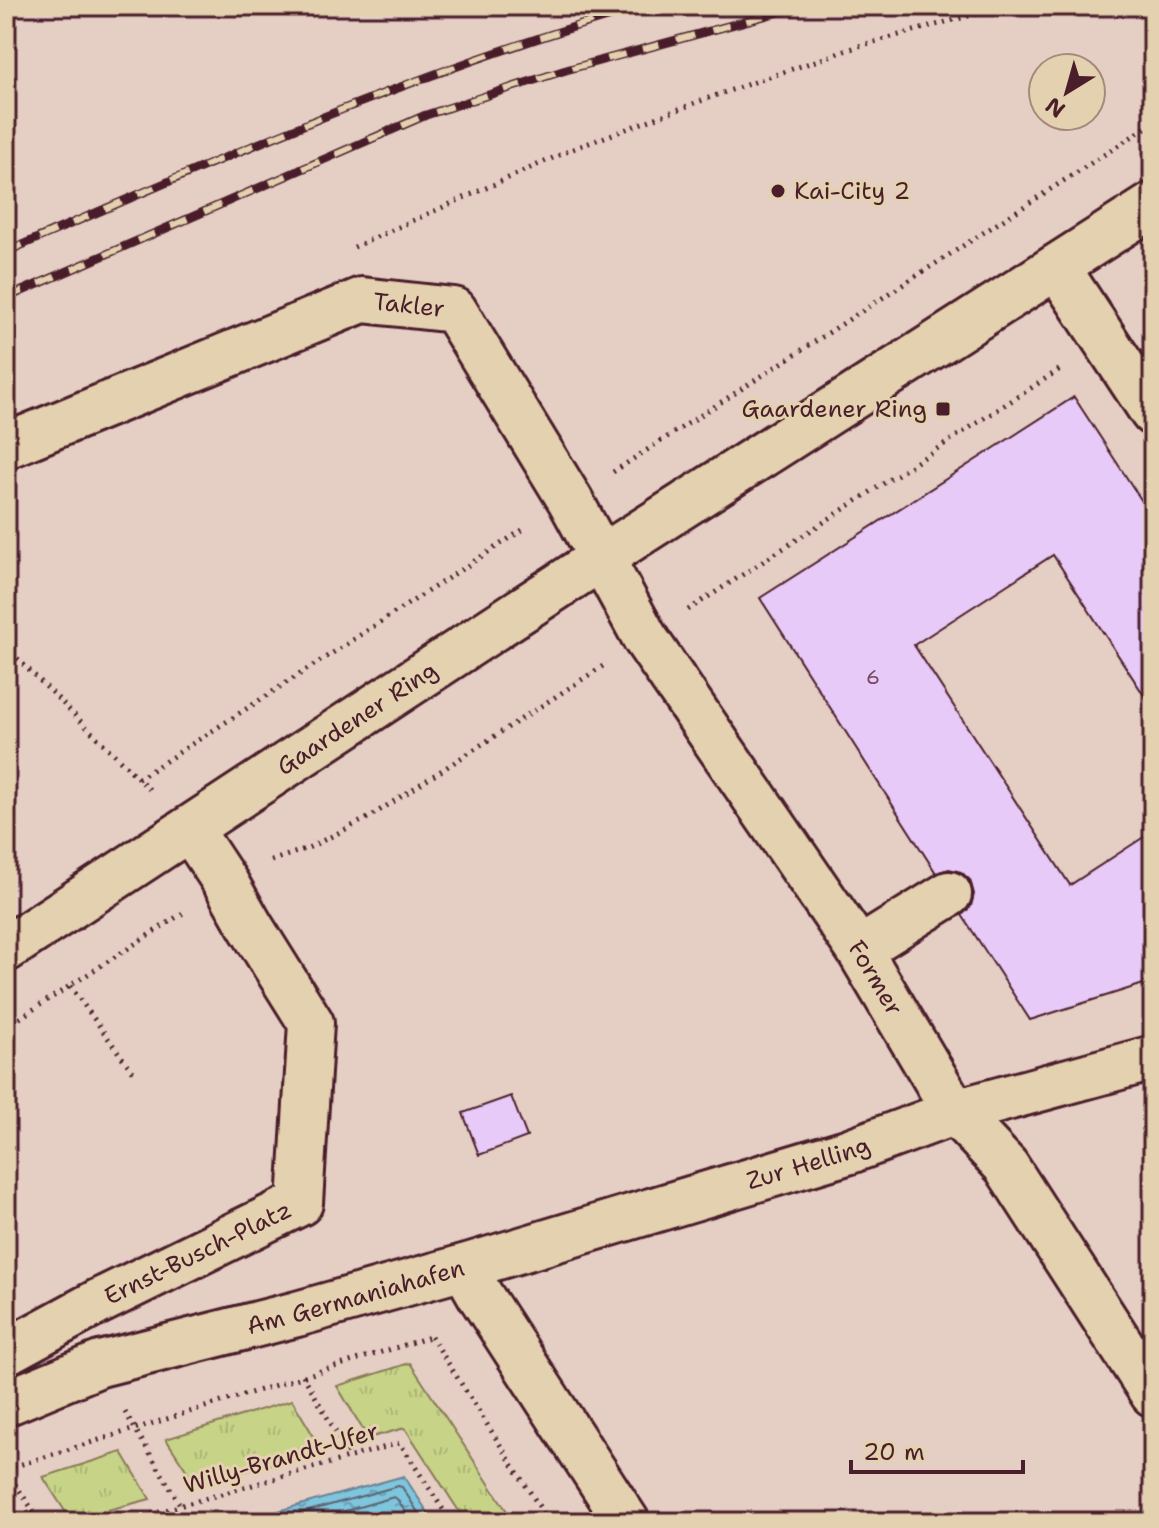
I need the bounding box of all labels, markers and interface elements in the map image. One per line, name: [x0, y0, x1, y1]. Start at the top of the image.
north arrow: [1027, 52, 1107, 132]
text: N: [1040, 91, 1071, 124]
place label: Kai-City 2: [794, 175, 910, 207]
marker: Kai-City 2: [769, 182, 787, 200]
street label: Takler: [372, 285, 446, 325]
place label: Gaardener Ring: [741, 393, 927, 425]
marker: Gaardener Ring: [934, 400, 952, 418]
street label: Gaardener Ring: [271, 654, 443, 783]
house number: 6: [866, 664, 880, 690]
street label: Former: [841, 934, 910, 1022]
street label: Zur Helling: [743, 1129, 874, 1197]
street label: Ernst-Busch-Platz: [99, 1194, 297, 1312]
street label: Am Germaniahafen: [243, 1252, 468, 1342]
street label: Willy-Brandt-Ufer: [180, 1415, 382, 1501]
scale bar: [851, 1424, 1023, 1474]
text: 20 m: [863, 1436, 925, 1468]

